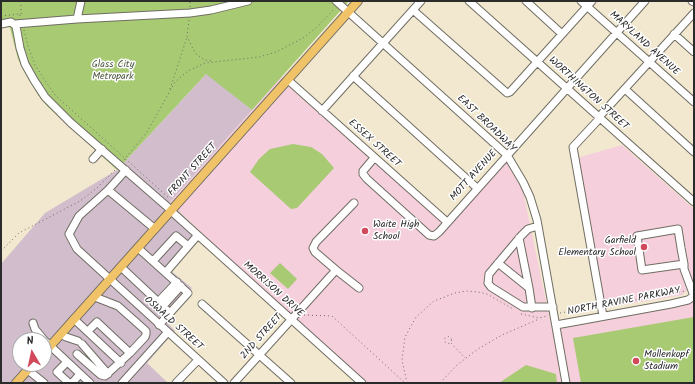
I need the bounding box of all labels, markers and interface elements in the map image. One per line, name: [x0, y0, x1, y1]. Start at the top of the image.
street label: MARYLAND AVENUE: [606, 9, 682, 79]
street label: WORTHINGTON STREET: [545, 55, 631, 133]
park label: Glass City Metropark: [92, 59, 134, 82]
street label: EAST BROADWAY: [454, 93, 518, 155]
street label: ESSEX STREET: [345, 117, 403, 171]
street label: FRONT STREET: [166, 141, 220, 199]
street label: MOTT AVENUE: [448, 148, 500, 204]
place label: Waite High School: [373, 219, 419, 242]
marker: Waite High School: [360, 226, 370, 236]
place label: Garfield Elementary School: [558, 235, 636, 258]
marker: Garfield Elementary School: [639, 242, 649, 252]
street label: MORRISON DRIVE: [240, 260, 306, 320]
street label: NORTH RAVINE PARKWAY: [567, 285, 681, 319]
street label: OSWALD STREET: [141, 295, 205, 353]
street label: 2ND STREET: [239, 312, 285, 362]
north arrow: [12, 332, 52, 372]
text: N: [25, 332, 35, 351]
place label: Mollenkopf Stadium: [644, 349, 689, 372]
marker: Mollenkopf Stadium: [631, 356, 641, 366]

